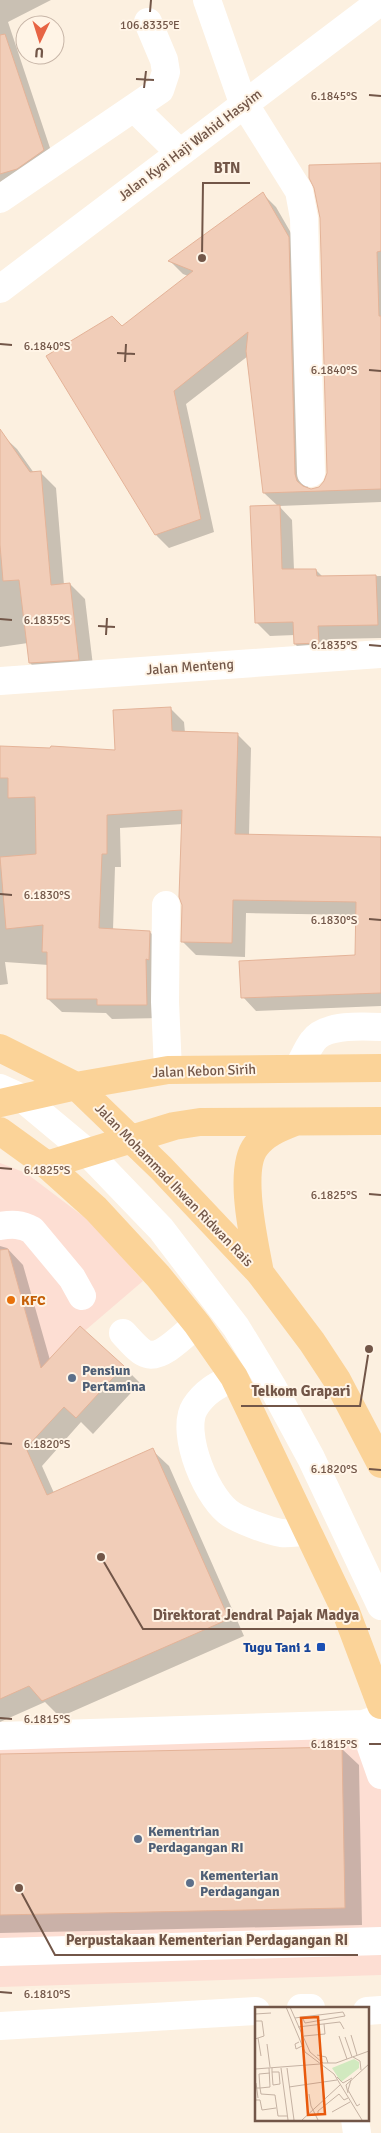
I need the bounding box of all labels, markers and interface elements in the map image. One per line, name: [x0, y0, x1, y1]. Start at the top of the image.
north arrow: [15, 15, 65, 65]
text: 106.8335°E: [120, 18, 180, 33]
text: U: [34, 44, 44, 61]
street label: Jalan Kyai Haji Wahid Hasyim: [115, 85, 265, 205]
text: 6.1845°S: [311, 89, 358, 104]
callout: BTN: [203, 153, 250, 183]
text: BTN: [213, 159, 241, 177]
text: 6.1840°S: [24, 339, 71, 354]
text: 6.1840°S: [311, 363, 358, 378]
text: 6.1835°S: [24, 613, 71, 628]
text: 6.1835°S: [311, 638, 358, 653]
street label: Jalan Menteng: [146, 655, 234, 679]
text: 6.1830°S: [24, 888, 71, 903]
text: 6.1830°S: [311, 913, 358, 928]
street label: Jalan Kebon Sirih: [152, 1061, 256, 1081]
street label: Jalan Mohammad Ihwan Ridwan Rais: [91, 1100, 257, 1270]
text: 6.1825°S: [24, 1163, 71, 1178]
text: 6.1825°S: [311, 1188, 358, 1203]
place label: KFC: [21, 1292, 46, 1309]
marker: KFC: [5, 1294, 17, 1306]
place label: Pensiun Pertamina: [82, 1362, 146, 1395]
marker: Pensiun Pertamina: [66, 1372, 78, 1384]
callout: Telkom Grapari: [241, 1376, 360, 1406]
text: Telkom Grapari: [251, 1382, 351, 1400]
text: 6.1820°S: [24, 1437, 71, 1452]
text: 6.1820°S: [311, 1462, 358, 1477]
callout: Direktorat Jendral Pajak Madya: [143, 1599, 370, 1629]
text: Direktorat Jendral Pajak Madya: [153, 1606, 359, 1624]
place label: Tugu Tani 1: [243, 1639, 311, 1656]
marker: Tugu Tani 1: [315, 1641, 327, 1653]
text: 6.1815°S: [24, 1712, 71, 1727]
text: 6.1815°S: [311, 1737, 358, 1752]
place label: Kementrian Perdagangan RI: [148, 1823, 244, 1856]
marker: Kementrian Perdagangan RI: [132, 1833, 144, 1845]
place label: Kementerian Perdagangan: [200, 1867, 280, 1900]
marker: Kementerian Perdagangan: [184, 1877, 196, 1889]
callout: Perpustakaan Kementerian Perdagangan RI: [55, 1925, 358, 1955]
text: Perpustakaan Kementerian Perdagangan RI: [66, 1931, 348, 1949]
text: 6.1810°S: [24, 1987, 71, 2002]
inset map: [255, 2007, 368, 2120]

